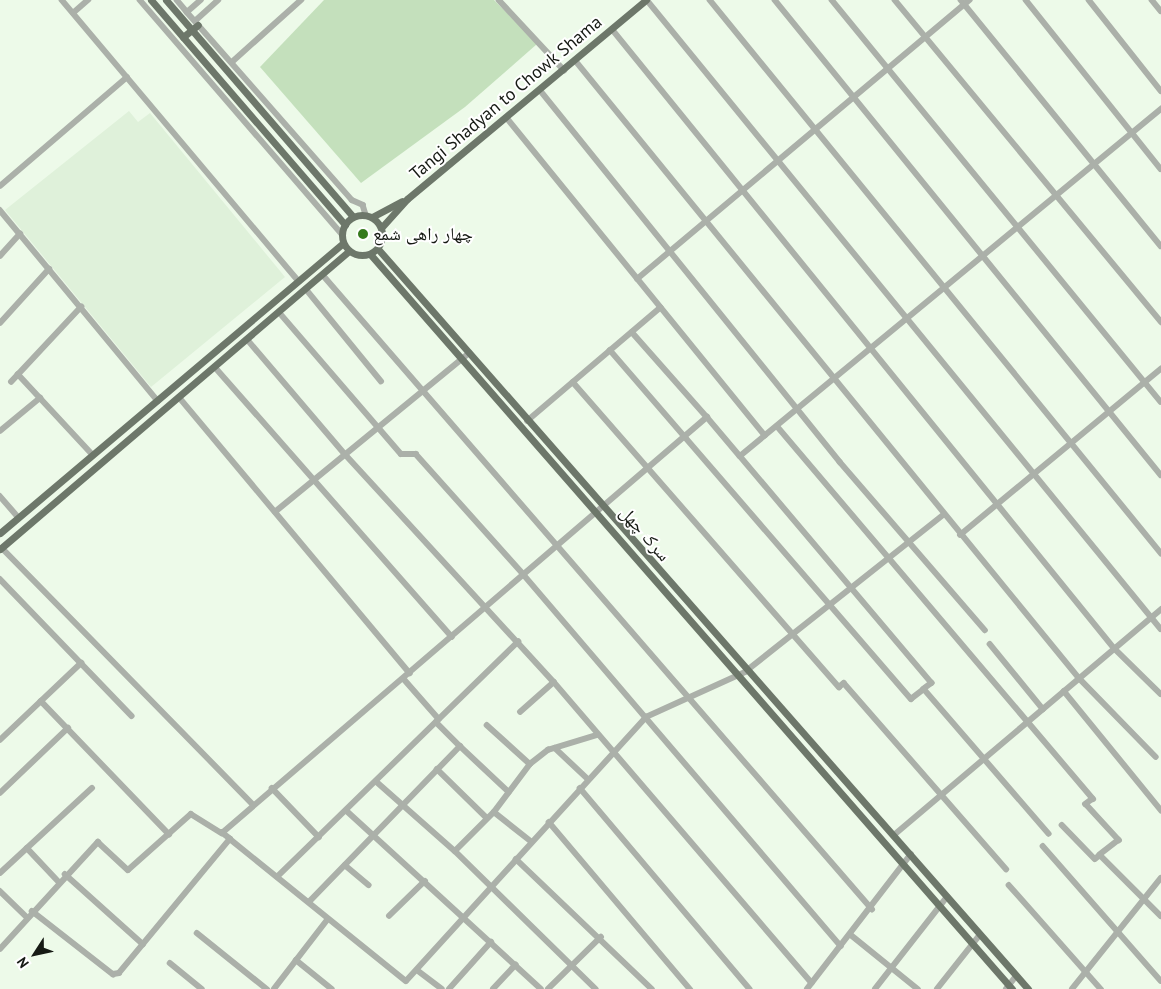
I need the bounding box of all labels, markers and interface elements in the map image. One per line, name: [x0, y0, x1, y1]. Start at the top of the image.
street label: Tangi Shadyan to Chowk Shama: [405, 11, 607, 185]
place label: چهار راهی شمع: [373, 223, 473, 245]
marker: چهار راهی شمع: [357, 228, 369, 240]
street label: سرک چهل: [615, 502, 675, 566]
north arrow: [10, 929, 60, 979]
text: N: [13, 954, 33, 972]

